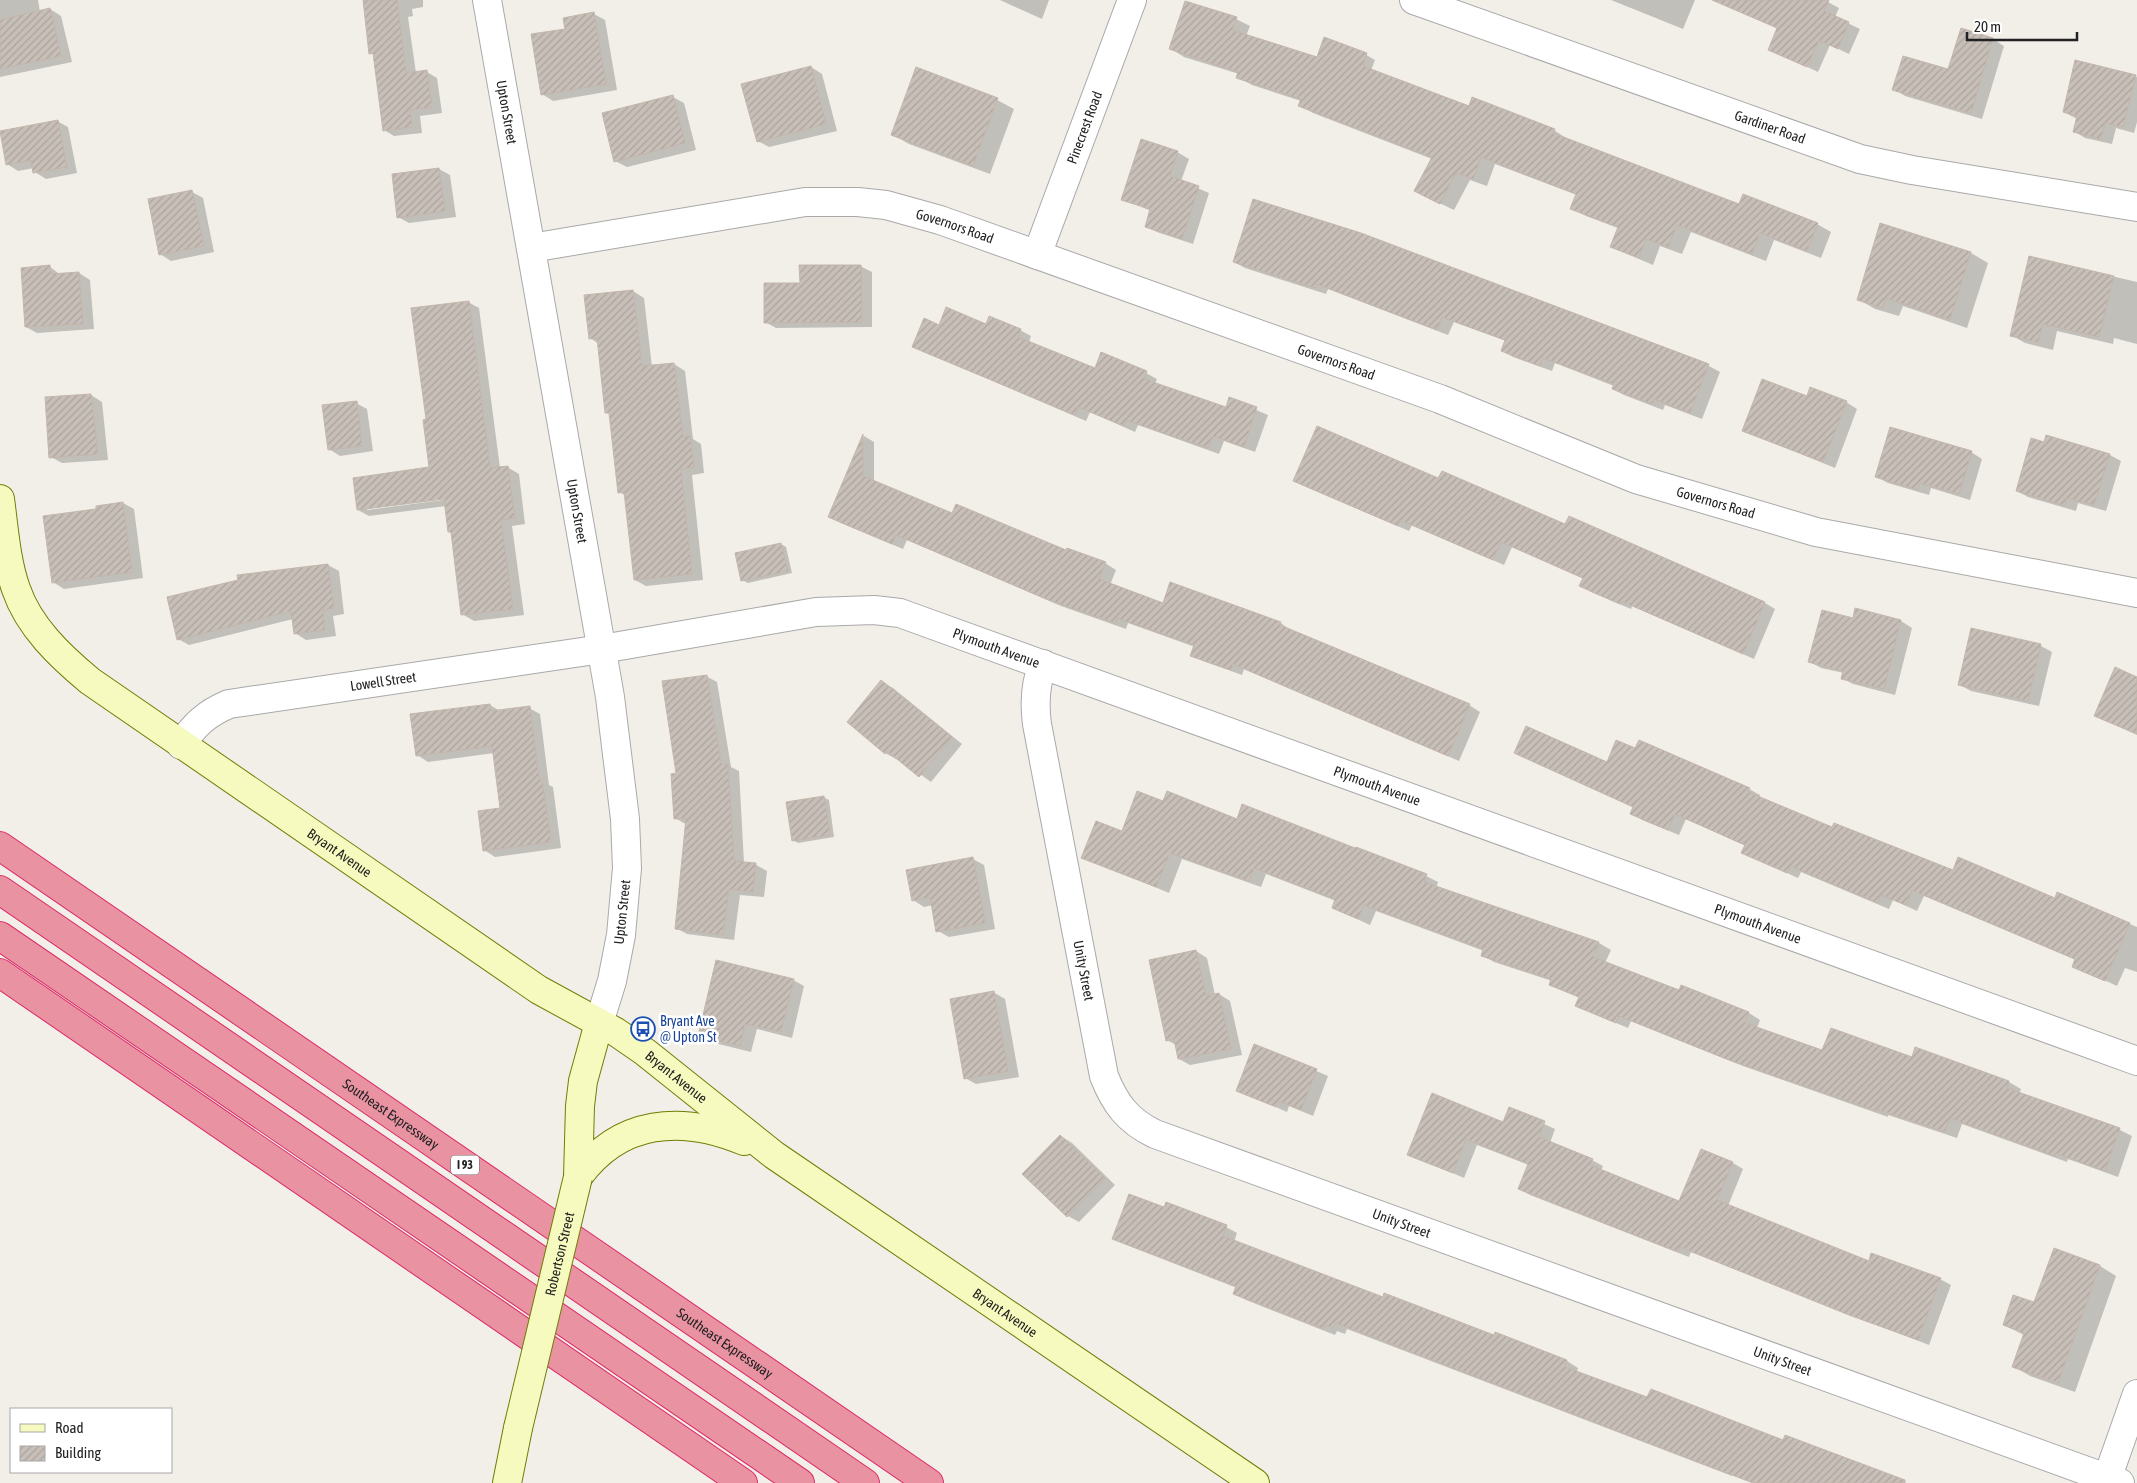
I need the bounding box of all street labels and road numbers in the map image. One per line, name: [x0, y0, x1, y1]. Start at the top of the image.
street label: Upton Street: [493, 79, 520, 146]
street label: Pinecrest Road: [1064, 89, 1105, 166]
street label: Gardiner Road: [1733, 107, 1808, 147]
street label: Governors Road: [914, 206, 996, 247]
street label: Governors Road: [1295, 341, 1377, 383]
street label: Upton Street: [564, 478, 591, 544]
street label: Governors Road: [1675, 483, 1757, 522]
street label: Plymouth Avenue: [951, 625, 1042, 671]
street label: Lowell Street: [349, 669, 417, 694]
street label: Plymouth Avenue: [1331, 763, 1423, 809]
street label: Bryant Avenue: [304, 825, 375, 880]
street label: Upton Street: [611, 879, 633, 945]
street label: Plymouth Avenue: [1712, 901, 1803, 947]
street label: Unity Street: [1070, 939, 1097, 1002]
street label: Bryant Avenue: [642, 1047, 710, 1106]
street label: Southeast Expressway: [340, 1075, 442, 1153]
road number: I 93: [451, 1156, 479, 1174]
street label: Unity Street: [1370, 1205, 1433, 1241]
street label: Robertson Street: [542, 1210, 577, 1297]
street label: Bryant Avenue: [970, 1285, 1040, 1340]
street label: Southeast Expressway: [674, 1305, 776, 1382]
street label: Unity Street: [1751, 1343, 1814, 1379]

